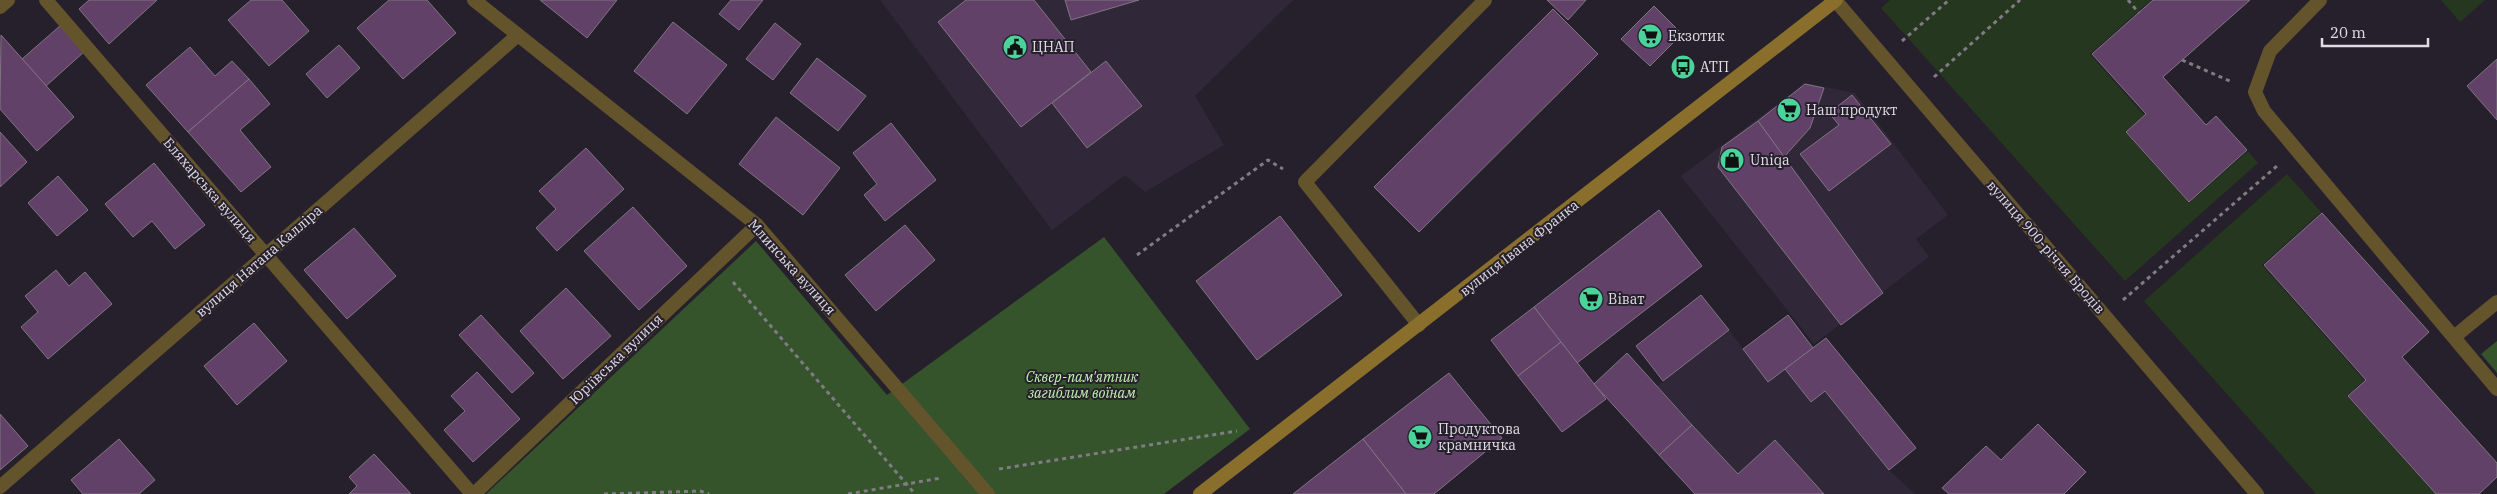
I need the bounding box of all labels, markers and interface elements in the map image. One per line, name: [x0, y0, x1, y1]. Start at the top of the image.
scale bar: [2322, 15, 2428, 47]
supermarket icon: Екзотик: [1637, 23, 1663, 49]
text: 20 m: [2330, 23, 2366, 42]
place label: Екзотик: [1668, 27, 1725, 45]
public building icon: ЦНАП: [1002, 34, 1028, 60]
place label: ЦНАП: [1032, 38, 1075, 56]
bus stop icon: АТП: [1670, 54, 1696, 80]
place label: АТП: [1700, 58, 1729, 76]
supermarket icon: Наш продукт: [1776, 97, 1802, 123]
place label: Наш продукт: [1806, 101, 1897, 119]
street label: Бляхарська вулиця: [160, 134, 260, 246]
shop icon: Uniqa: [1719, 147, 1745, 173]
place label: Uniqa: [1750, 151, 1790, 169]
street label: вулиця 900-річчя Бродів: [1983, 177, 2109, 318]
street label: вулиця Івана Франка: [1456, 196, 1583, 300]
street label: вулиця Натана Калліра: [192, 201, 326, 321]
street label: Млинська вулиця: [744, 215, 840, 319]
supermarket icon: Віват: [1578, 286, 1604, 312]
place label: Віват: [1608, 290, 1644, 308]
street label: Юріївська вулиця: [566, 310, 666, 408]
park label: Сквер-пам'ятник загиблим воїнам: [1026, 368, 1139, 402]
place label: Продуктова крамничка: [1438, 420, 1521, 454]
supermarket icon: Продуктова крамничка: [1407, 424, 1433, 450]

